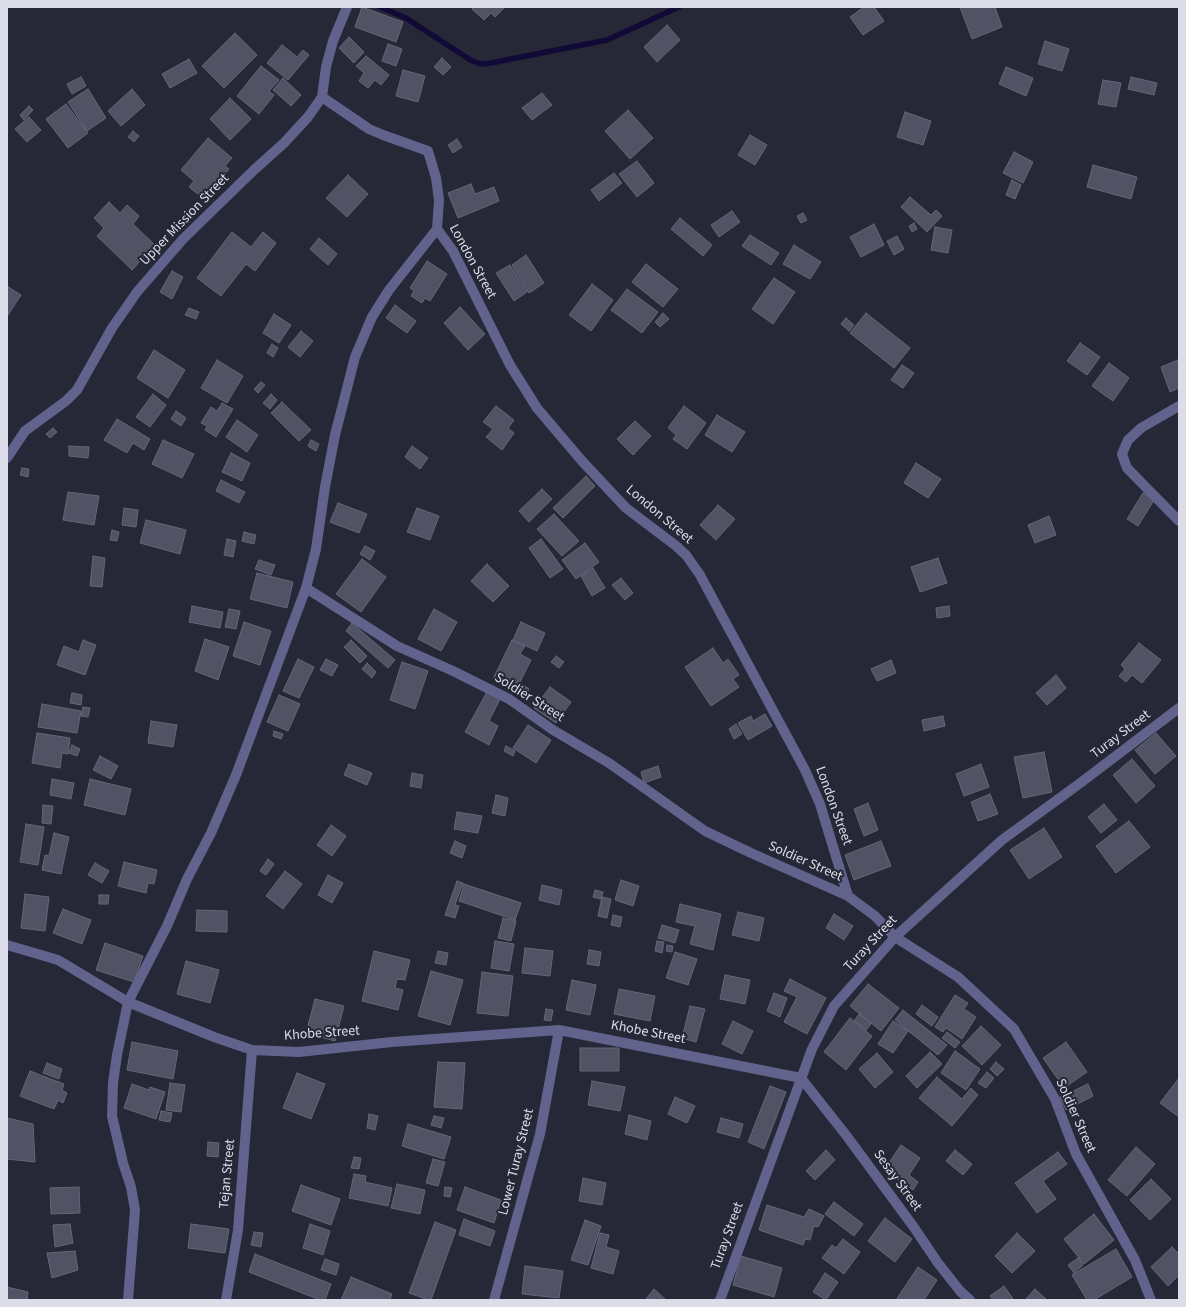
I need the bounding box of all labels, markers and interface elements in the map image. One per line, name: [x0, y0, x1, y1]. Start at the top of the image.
street label: Upper Mission Street: [137, 171, 233, 269]
street label: London Street: [445, 222, 499, 302]
street label: London Street: [622, 482, 696, 548]
street label: Soldier Street: [491, 670, 567, 726]
street label: Turay Street: [1088, 707, 1154, 763]
street label: London Street: [811, 764, 855, 848]
street label: Soldier Street: [765, 838, 845, 886]
street label: Turay Street: [841, 913, 901, 975]
street label: Khobe Street: [609, 1018, 687, 1048]
street label: Khobe Street: [284, 1023, 360, 1045]
street label: Soldier Street: [1051, 1076, 1099, 1156]
street label: Lower Turay Street: [496, 1107, 538, 1217]
street label: Tejan Street: [217, 1139, 239, 1209]
street label: Sesay Street: [869, 1147, 925, 1215]
street label: Turay Street: [708, 1200, 748, 1272]

